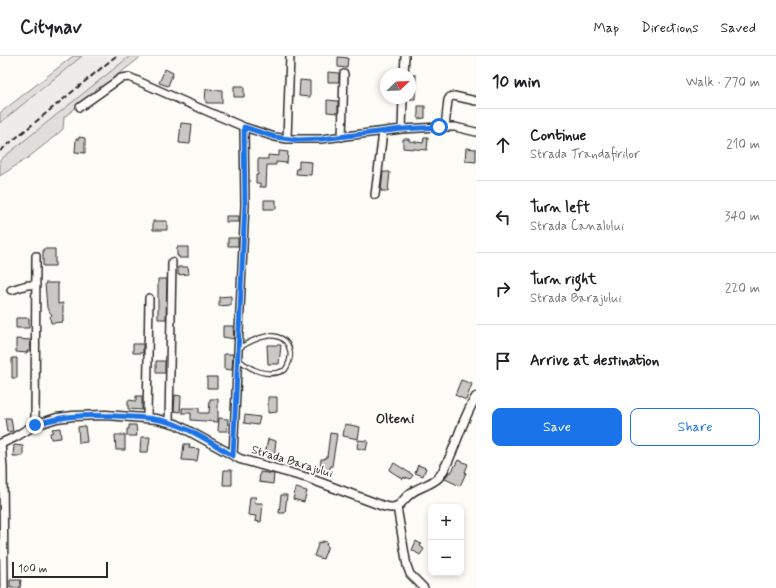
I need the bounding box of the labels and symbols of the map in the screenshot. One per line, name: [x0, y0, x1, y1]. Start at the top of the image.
north arrow: [380, 68, 416, 104]
route start: [430, 118, 448, 136]
district label: Olteni: [376, 410, 414, 428]
route end: [26, 416, 44, 434]
street label: Strada Barajului: [249, 442, 335, 482]
scale bar: [12, 560, 108, 579]

